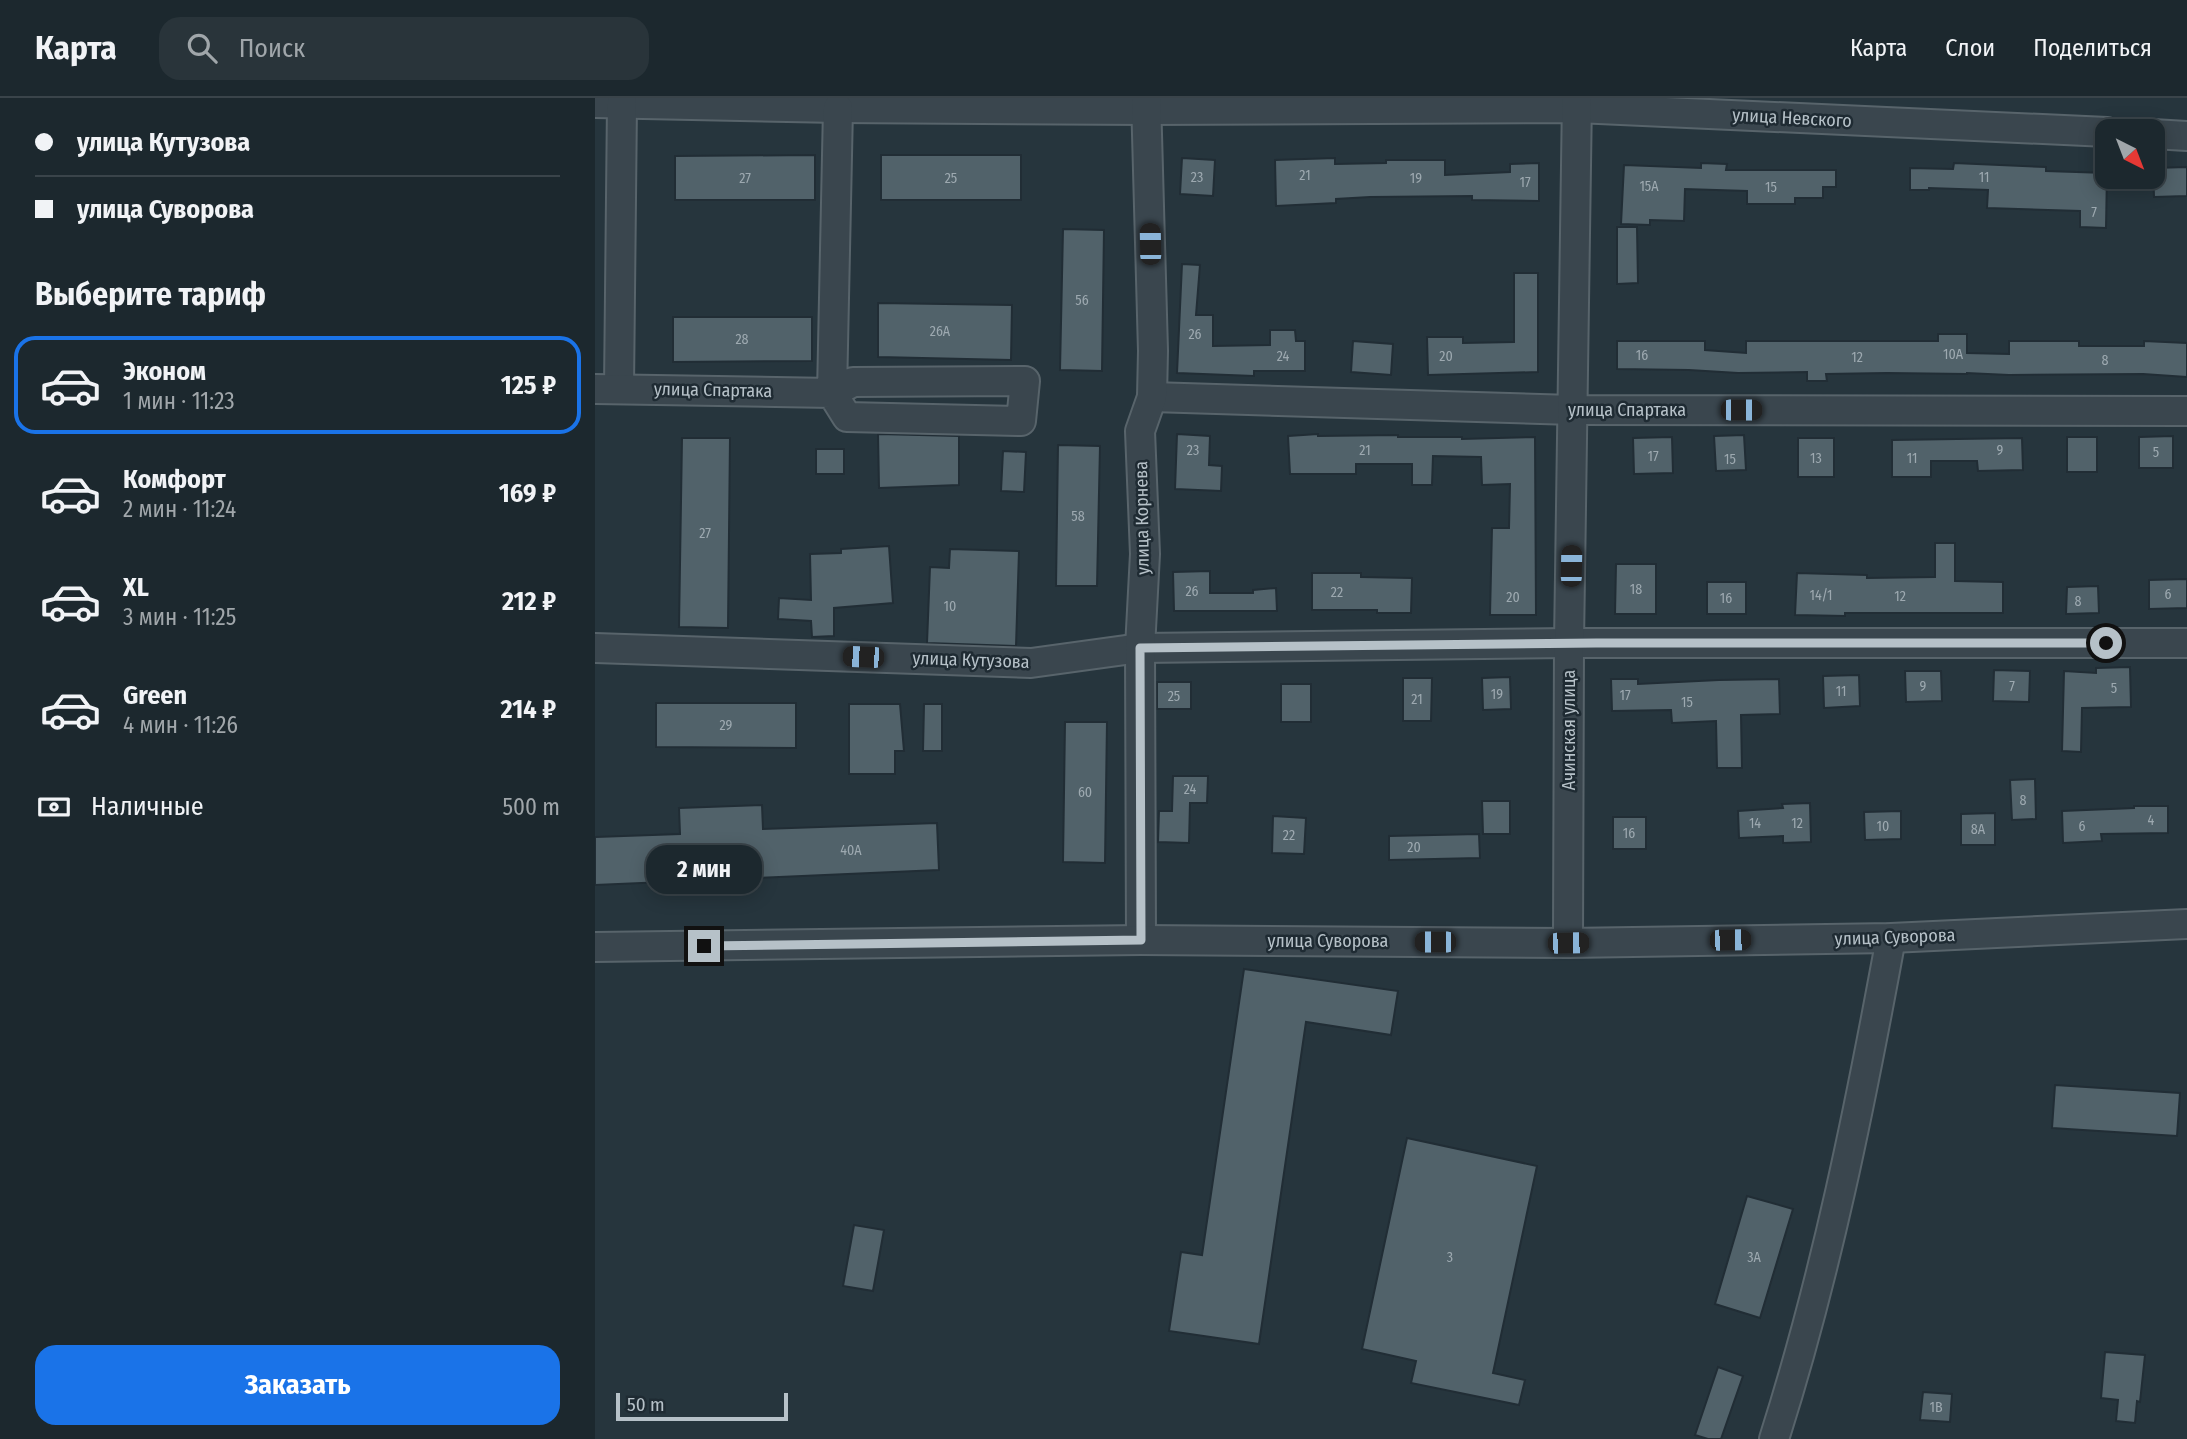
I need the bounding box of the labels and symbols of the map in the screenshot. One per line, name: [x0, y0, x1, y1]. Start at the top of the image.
street label: улица Невского: [1732, 104, 1852, 132]
north arrow: [2095, 119, 2165, 189]
house number: 21: [1299, 167, 1311, 184]
house number: 23: [1191, 169, 1203, 186]
house number: 11: [1979, 169, 1989, 186]
house number: 27: [739, 170, 751, 187]
house number: 25: [945, 170, 957, 187]
house number: 19: [1410, 170, 1422, 187]
house number: 17: [1519, 174, 1531, 191]
house number: 15А: [1639, 178, 1659, 195]
house number: 15: [1765, 179, 1777, 196]
house number: 7: [2091, 204, 2097, 221]
car: [1140, 223, 1161, 265]
house number: 56: [1075, 292, 1089, 309]
house number: 26А: [930, 323, 951, 340]
house number: 26: [1188, 326, 1202, 343]
house number: 28: [735, 331, 749, 348]
house number: 10А: [1943, 346, 1964, 363]
house number: 16: [1636, 347, 1648, 364]
house number: 24: [1277, 348, 1290, 365]
house number: 20: [1439, 348, 1453, 365]
house number: 12: [1851, 349, 1863, 366]
house number: 8: [2102, 352, 2109, 369]
street label: улица Спартака: [654, 378, 772, 402]
street label: улица Спартака: [1568, 399, 1686, 421]
car: [1721, 400, 1763, 421]
house number: 23: [1187, 442, 1199, 459]
house number: 21: [1359, 442, 1371, 459]
house number: 9: [1997, 442, 2004, 459]
house number: 5: [2153, 444, 2159, 461]
house number: 17: [1647, 448, 1659, 465]
house number: 13: [1810, 450, 1822, 467]
house number: 11: [1907, 450, 1917, 467]
house number: 15: [1724, 451, 1736, 468]
street label: улица Корнева: [1130, 461, 1154, 575]
house number: 58: [1071, 508, 1085, 525]
house number: 27: [699, 525, 711, 542]
car: [1561, 545, 1582, 587]
house number: 18: [1630, 581, 1642, 598]
house number: 26: [1185, 583, 1199, 600]
house number: 22: [1331, 584, 1343, 601]
house number: 6: [2165, 586, 2172, 603]
house number: 14/1: [1809, 587, 1833, 604]
house number: 12: [1894, 588, 1906, 605]
house number: 20: [1506, 589, 1520, 606]
house number: 16: [1720, 590, 1732, 607]
house number: 8: [2075, 593, 2082, 610]
house number: 10: [944, 598, 956, 615]
route start: [2090, 627, 2122, 659]
car: [842, 646, 885, 668]
street label: улица Кутузова: [912, 647, 1030, 673]
street label: Ачинская улица: [1558, 670, 1580, 790]
house number: 9: [1920, 678, 1927, 695]
house number: 7: [2009, 678, 2015, 695]
house number: 5: [2111, 680, 2117, 697]
house number: 11: [1836, 683, 1846, 700]
house number: 19: [1491, 686, 1503, 703]
house number: 17: [1619, 687, 1631, 704]
house number: 25: [1168, 688, 1180, 705]
house number: 21: [1411, 691, 1423, 708]
house number: 15: [1681, 694, 1693, 711]
house number: 29: [720, 717, 733, 734]
house number: 24: [1184, 781, 1197, 798]
house number: 60: [1078, 784, 1092, 801]
house number: 8: [2020, 792, 2027, 809]
house number: 4: [2148, 812, 2155, 829]
house number: 14: [1749, 815, 1761, 832]
house number: 12: [1791, 815, 1803, 832]
house number: 10: [1877, 818, 1889, 835]
house number: 6: [2079, 818, 2086, 835]
house number: 8А: [1971, 821, 1986, 838]
house number: 16: [1623, 825, 1635, 842]
house number: 22: [1283, 827, 1295, 844]
house number: 20: [1407, 839, 1421, 856]
house number: 40А: [840, 842, 862, 859]
callout: 2 мин: [646, 844, 762, 894]
street label: улица Суворова: [1834, 924, 1956, 950]
car: [1709, 929, 1752, 951]
route end: [688, 930, 720, 962]
street label: улица Суворова: [1268, 930, 1389, 952]
car: [1415, 932, 1457, 953]
car: [1547, 932, 1590, 954]
house number: 3: [1447, 1249, 1453, 1266]
house number: 3А: [1747, 1249, 1761, 1266]
scale bar: [616, 1390, 787, 1422]
house number: 1В: [1929, 1399, 1943, 1416]

